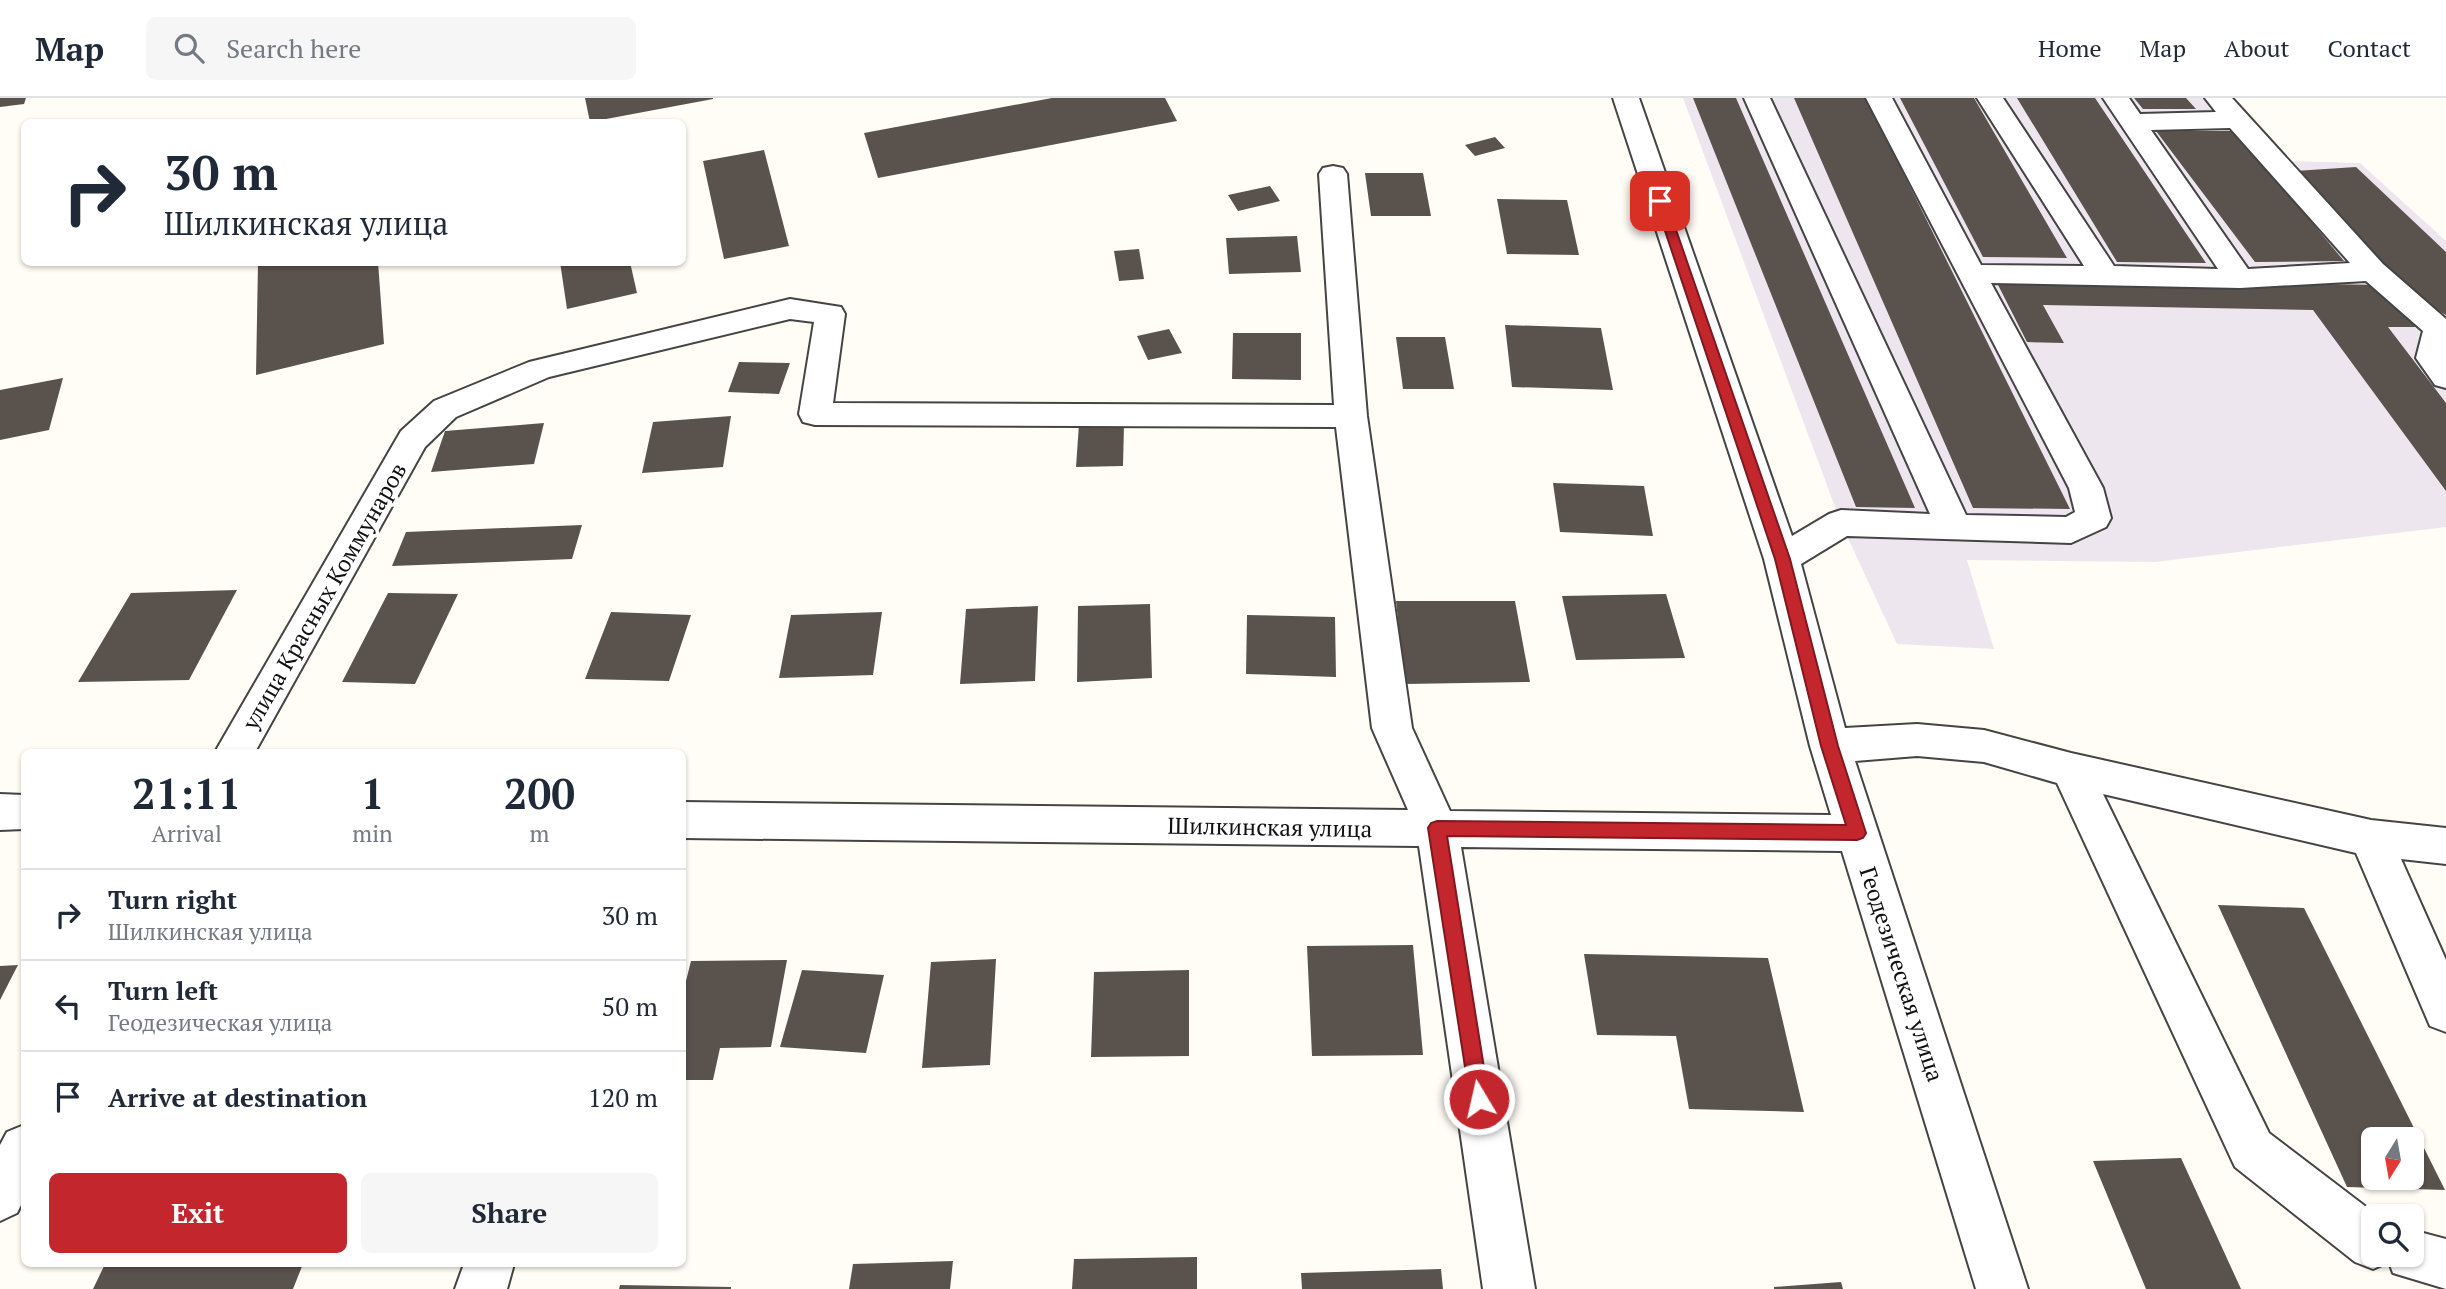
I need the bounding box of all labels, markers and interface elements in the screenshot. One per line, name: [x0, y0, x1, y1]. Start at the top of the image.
search box: [146, 17, 636, 80]
text: Map: [35, 27, 104, 70]
icon: search: [170, 29, 208, 67]
text: Search here: [226, 31, 361, 65]
text: Home: [2038, 32, 2102, 64]
text: Map: [2140, 32, 2186, 64]
text: About: [2224, 32, 2290, 64]
text: Contact: [2328, 32, 2411, 64]
text: 30 m: [164, 139, 278, 204]
icon: right: [49, 147, 140, 238]
pin: [1630, 171, 1690, 231]
icon: arrive: [1641, 182, 1679, 220]
text: Шилкинская улица: [164, 202, 449, 244]
street label: улица Красных Коммунаров: [234, 457, 413, 736]
text: 21:11: [132, 765, 241, 821]
text: 1: [361, 765, 384, 821]
text: 200: [504, 765, 575, 821]
street label: Шилкинская улица: [1167, 810, 1373, 844]
text: Arrival: [151, 818, 222, 849]
text: min: [352, 818, 393, 849]
text: m: [529, 818, 549, 849]
street label: Геодезическая улица: [1853, 863, 1952, 1086]
text: Turn right: [108, 882, 237, 916]
icon: right: [49, 896, 87, 934]
text: 30 m: [602, 898, 658, 932]
text: Шилкинская улица: [108, 916, 313, 947]
text: Turn left: [108, 973, 218, 1007]
icon: left: [49, 987, 87, 1025]
text: 50 m: [602, 989, 658, 1023]
text: Геодезическая улица: [108, 1007, 332, 1038]
position arrow: [1442, 1062, 1516, 1136]
icon: arrive: [49, 1078, 87, 1116]
text: Arrive at destination: [108, 1080, 367, 1114]
text: 120 m: [588, 1080, 658, 1114]
north arrow: [2361, 1127, 2424, 1190]
map controls: [2361, 1127, 2424, 1267]
button: Exit: [49, 1173, 347, 1253]
button: Share: [361, 1173, 658, 1253]
button: search: [2361, 1204, 2424, 1267]

